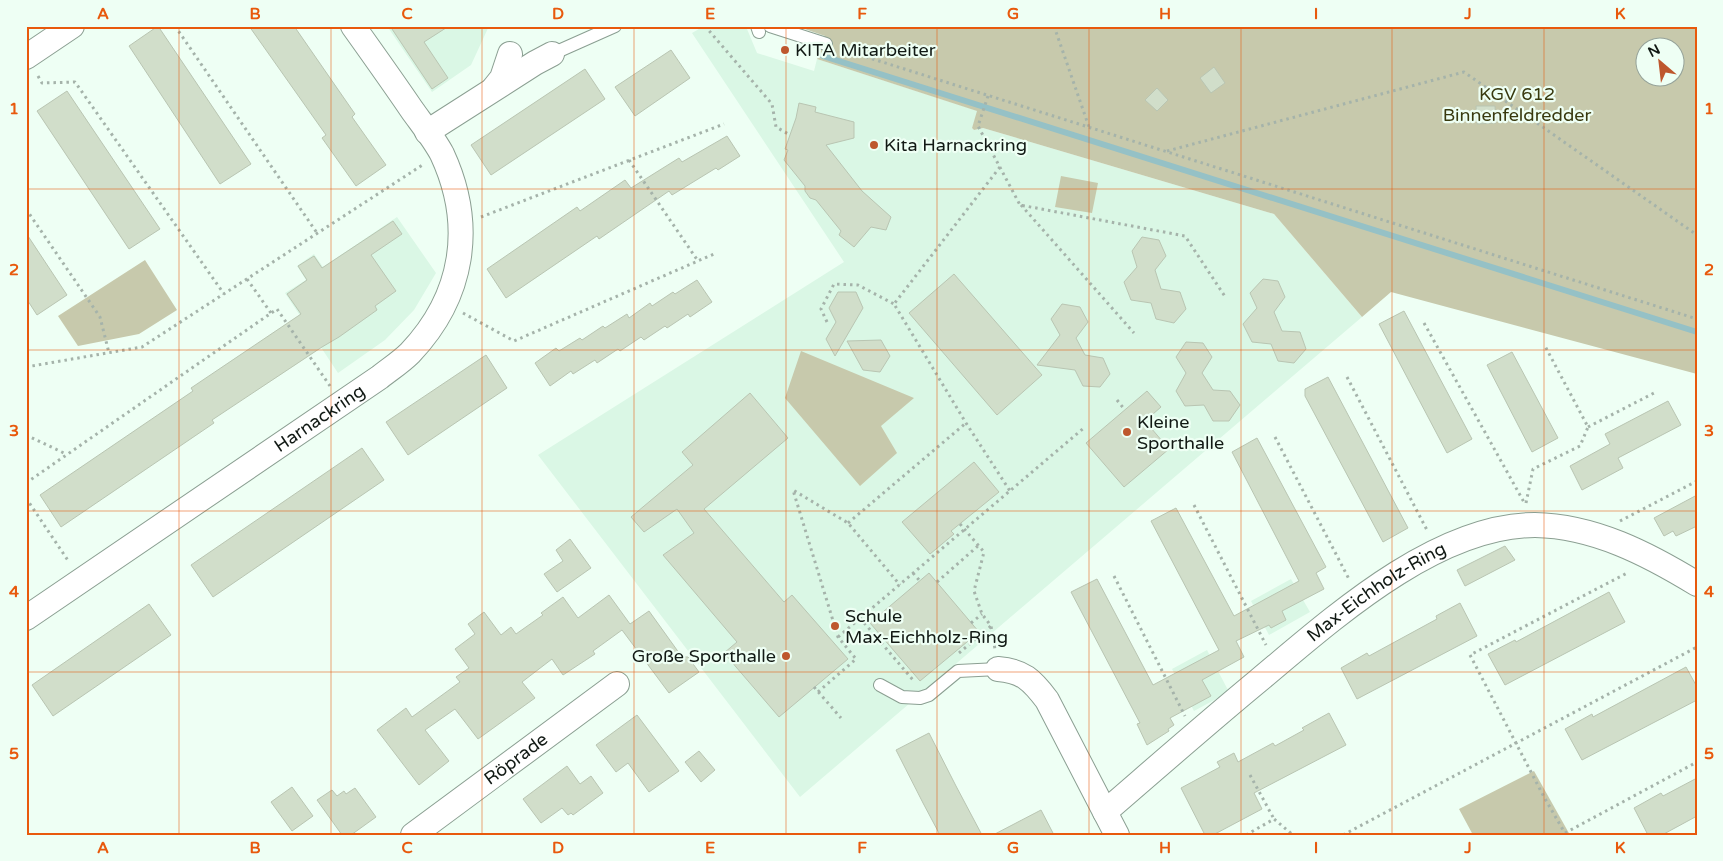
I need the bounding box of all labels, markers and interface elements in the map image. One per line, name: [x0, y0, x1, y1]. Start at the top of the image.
text: A: [97, 4, 109, 24]
text: B: [249, 4, 261, 24]
text: C: [401, 4, 413, 24]
text: D: [552, 4, 564, 24]
text: E: [705, 4, 715, 24]
text: F: [857, 4, 867, 24]
text: G: [1007, 4, 1019, 24]
text: H: [1159, 4, 1171, 24]
text: I: [1314, 4, 1318, 24]
text: J: [1463, 4, 1472, 24]
text: K: [1615, 4, 1626, 24]
north arrow: [1636, 38, 1686, 88]
place label: KITA Mitarbeiter: [795, 39, 936, 61]
text: N: [1645, 41, 1663, 61]
marker: KITA Mitarbeiter: [779, 44, 791, 56]
park label: KGV 612 Binnenfeldredder: [1443, 83, 1591, 126]
text: 1: [9, 99, 19, 119]
text: 1: [1704, 99, 1714, 119]
place label: Kita Harnackring: [884, 134, 1027, 156]
marker: Kita Harnackring: [868, 139, 880, 151]
text: 2: [9, 260, 19, 280]
text: 2: [1704, 260, 1714, 280]
street label: Harnackring: [270, 380, 369, 457]
place label: Kleine Sporthalle: [1137, 411, 1224, 454]
text: 3: [9, 421, 19, 441]
text: 3: [1704, 421, 1714, 441]
marker: Kleine Sporthalle: [1121, 426, 1133, 438]
street label: Max-Eichholz-Ring: [1302, 537, 1449, 646]
text: 4: [9, 582, 19, 602]
text: 4: [1704, 582, 1714, 602]
place label: Schule Max-Eichholz-Ring: [845, 605, 1008, 648]
marker: Schule Max-Eichholz-Ring: [829, 620, 841, 632]
place label: Große Sporthalle: [632, 645, 776, 667]
marker: Große Sporthalle: [780, 650, 792, 662]
street label: Röprade: [480, 728, 552, 790]
text: 5: [9, 744, 19, 764]
text: 5: [1704, 744, 1714, 764]
text: A: [97, 838, 109, 858]
text: B: [249, 838, 261, 858]
text: C: [401, 838, 413, 858]
text: D: [552, 838, 564, 858]
text: E: [705, 838, 715, 858]
text: F: [857, 838, 867, 858]
text: G: [1007, 838, 1019, 858]
text: H: [1159, 838, 1171, 858]
text: I: [1314, 838, 1318, 858]
text: J: [1463, 838, 1472, 858]
text: K: [1615, 838, 1626, 858]

